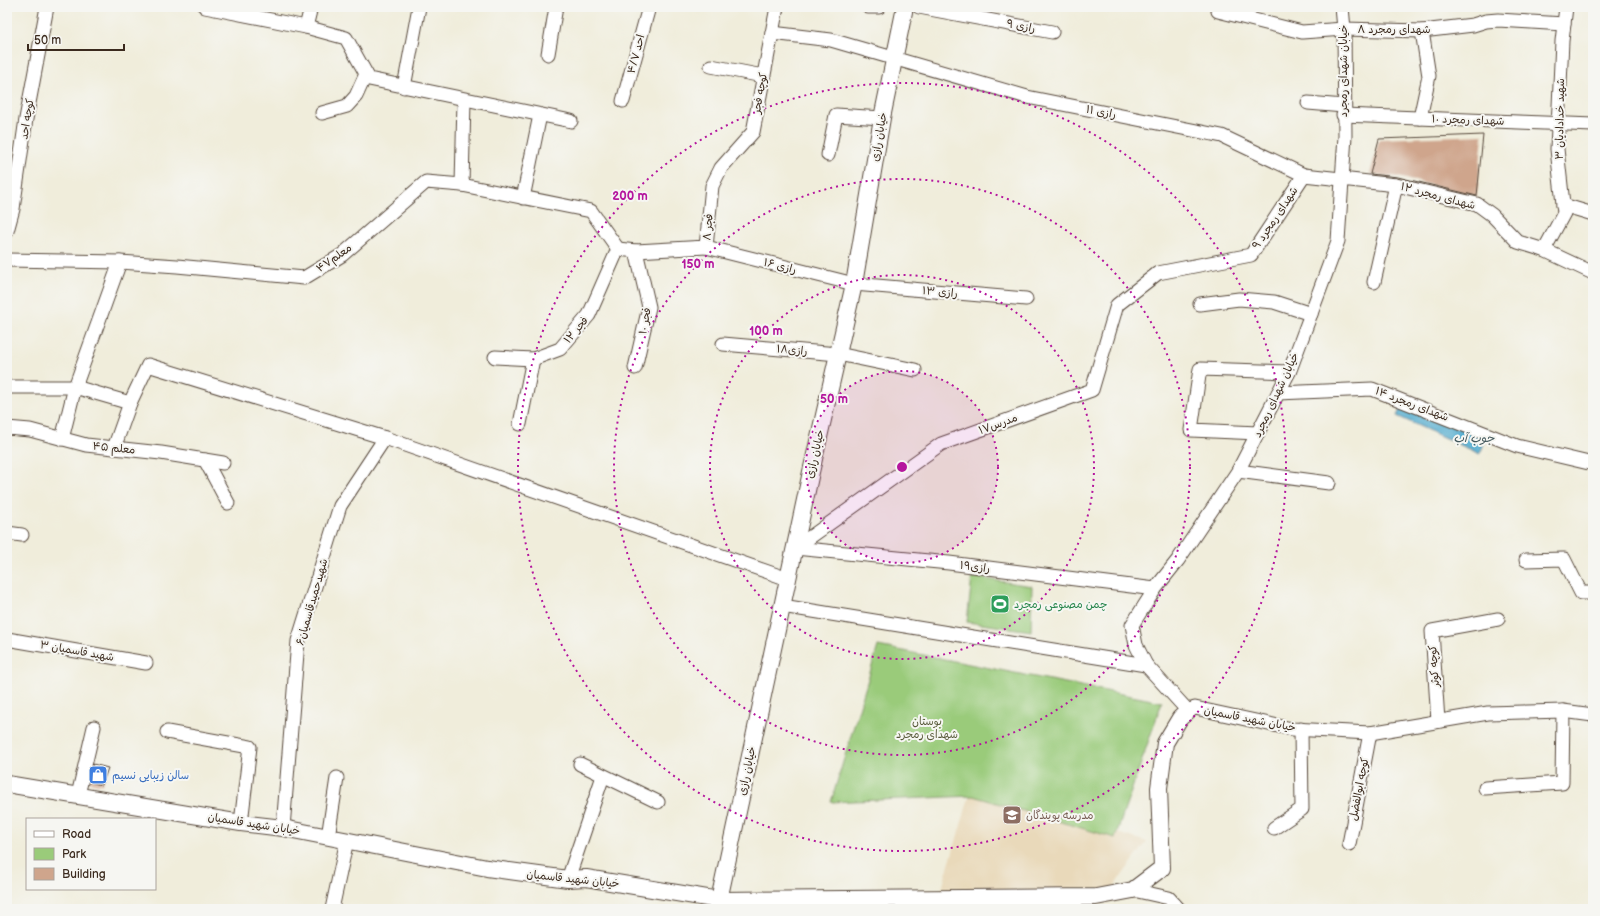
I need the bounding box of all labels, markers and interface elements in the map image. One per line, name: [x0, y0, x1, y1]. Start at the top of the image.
street label: رازی ۹: [1005, 17, 1037, 35]
street label: شهدای رمجرد ۸: [1358, 23, 1430, 36]
street label: خیابان شهدای رمجرد: [1337, 25, 1351, 117]
scale bar: [28, 26, 124, 52]
text: 50 m: [34, 33, 61, 48]
street label: احد ۴/۷: [625, 33, 647, 75]
street label: کوچه فجر: [750, 71, 771, 116]
street label: شهید خدادادیان ۳: [1553, 78, 1567, 160]
street label: کوچه احد: [17, 97, 38, 141]
street label: رازی ۱۱: [1085, 103, 1117, 121]
street label: خیابان رازی: [868, 111, 891, 163]
street label: شهدای رمجرد ۱۰: [1431, 112, 1505, 128]
street label: شهدای رمجرد ۱۲: [1399, 180, 1477, 212]
street label: شهدای رمجرد ۹: [1249, 184, 1301, 252]
text: 200 m: [612, 189, 648, 204]
street label: فجر ۸: [700, 213, 716, 241]
street label: معلم۴۷: [314, 241, 355, 276]
street label: رازی ۱۶: [762, 256, 798, 276]
text: 150 m: [682, 257, 714, 272]
street label: رازی ۱۳: [922, 284, 958, 300]
street label: فجر ۱۰: [636, 307, 654, 335]
street label: فجر ۱۲: [561, 314, 591, 346]
text: 100 m: [749, 324, 783, 339]
street label: رازی۱۸: [776, 342, 808, 358]
street label: خیابان شهدای رمجرد: [1251, 350, 1302, 440]
street label: شهدای رمجرد ۱۴: [1374, 384, 1450, 424]
text: 50 m: [820, 392, 848, 407]
street label: مدرس۱۷: [977, 411, 1019, 437]
street label: خیابان رازی: [803, 428, 828, 480]
water label: جوب آب: [1454, 431, 1495, 446]
street label: معلم ۴۵: [92, 439, 136, 459]
centre of rings: [895, 460, 909, 474]
street label: شهیدحمیدقاسمیان۶: [293, 557, 331, 647]
street label: رازی۱۹: [959, 559, 991, 575]
sports icon: چمن مصنوعی رمجرد: [989, 593, 1011, 615]
place label: چمن مصنوعی رمجرد: [1014, 598, 1107, 612]
street label: شهید قاسمیان ۳: [39, 638, 115, 664]
street label: کوچه کوثر: [1426, 644, 1443, 688]
street label: خیابان شهید قاسمیان: [1203, 704, 1297, 735]
park label: بوستان شهدای رمجرد: [896, 715, 958, 741]
street label: خیابان رازی: [735, 745, 759, 797]
street label: کوچه ابوالفضل: [1346, 756, 1373, 822]
shop icon: سالن زیبایی نسیم: [87, 764, 109, 786]
place label: سالن زیبایی نسیم: [112, 769, 189, 784]
school or university icon: مدرسه پویندگان: [1001, 804, 1023, 826]
place label: مدرسه پویندگان: [1026, 809, 1094, 823]
street label: خیابان شهید قاسمیان: [207, 810, 301, 839]
legend: [26, 818, 156, 890]
text: Road: [62, 827, 91, 842]
text: Park: [62, 847, 86, 862]
text: Building: [62, 867, 106, 882]
street label: خیابان شهید قاسمیان: [526, 868, 620, 891]

